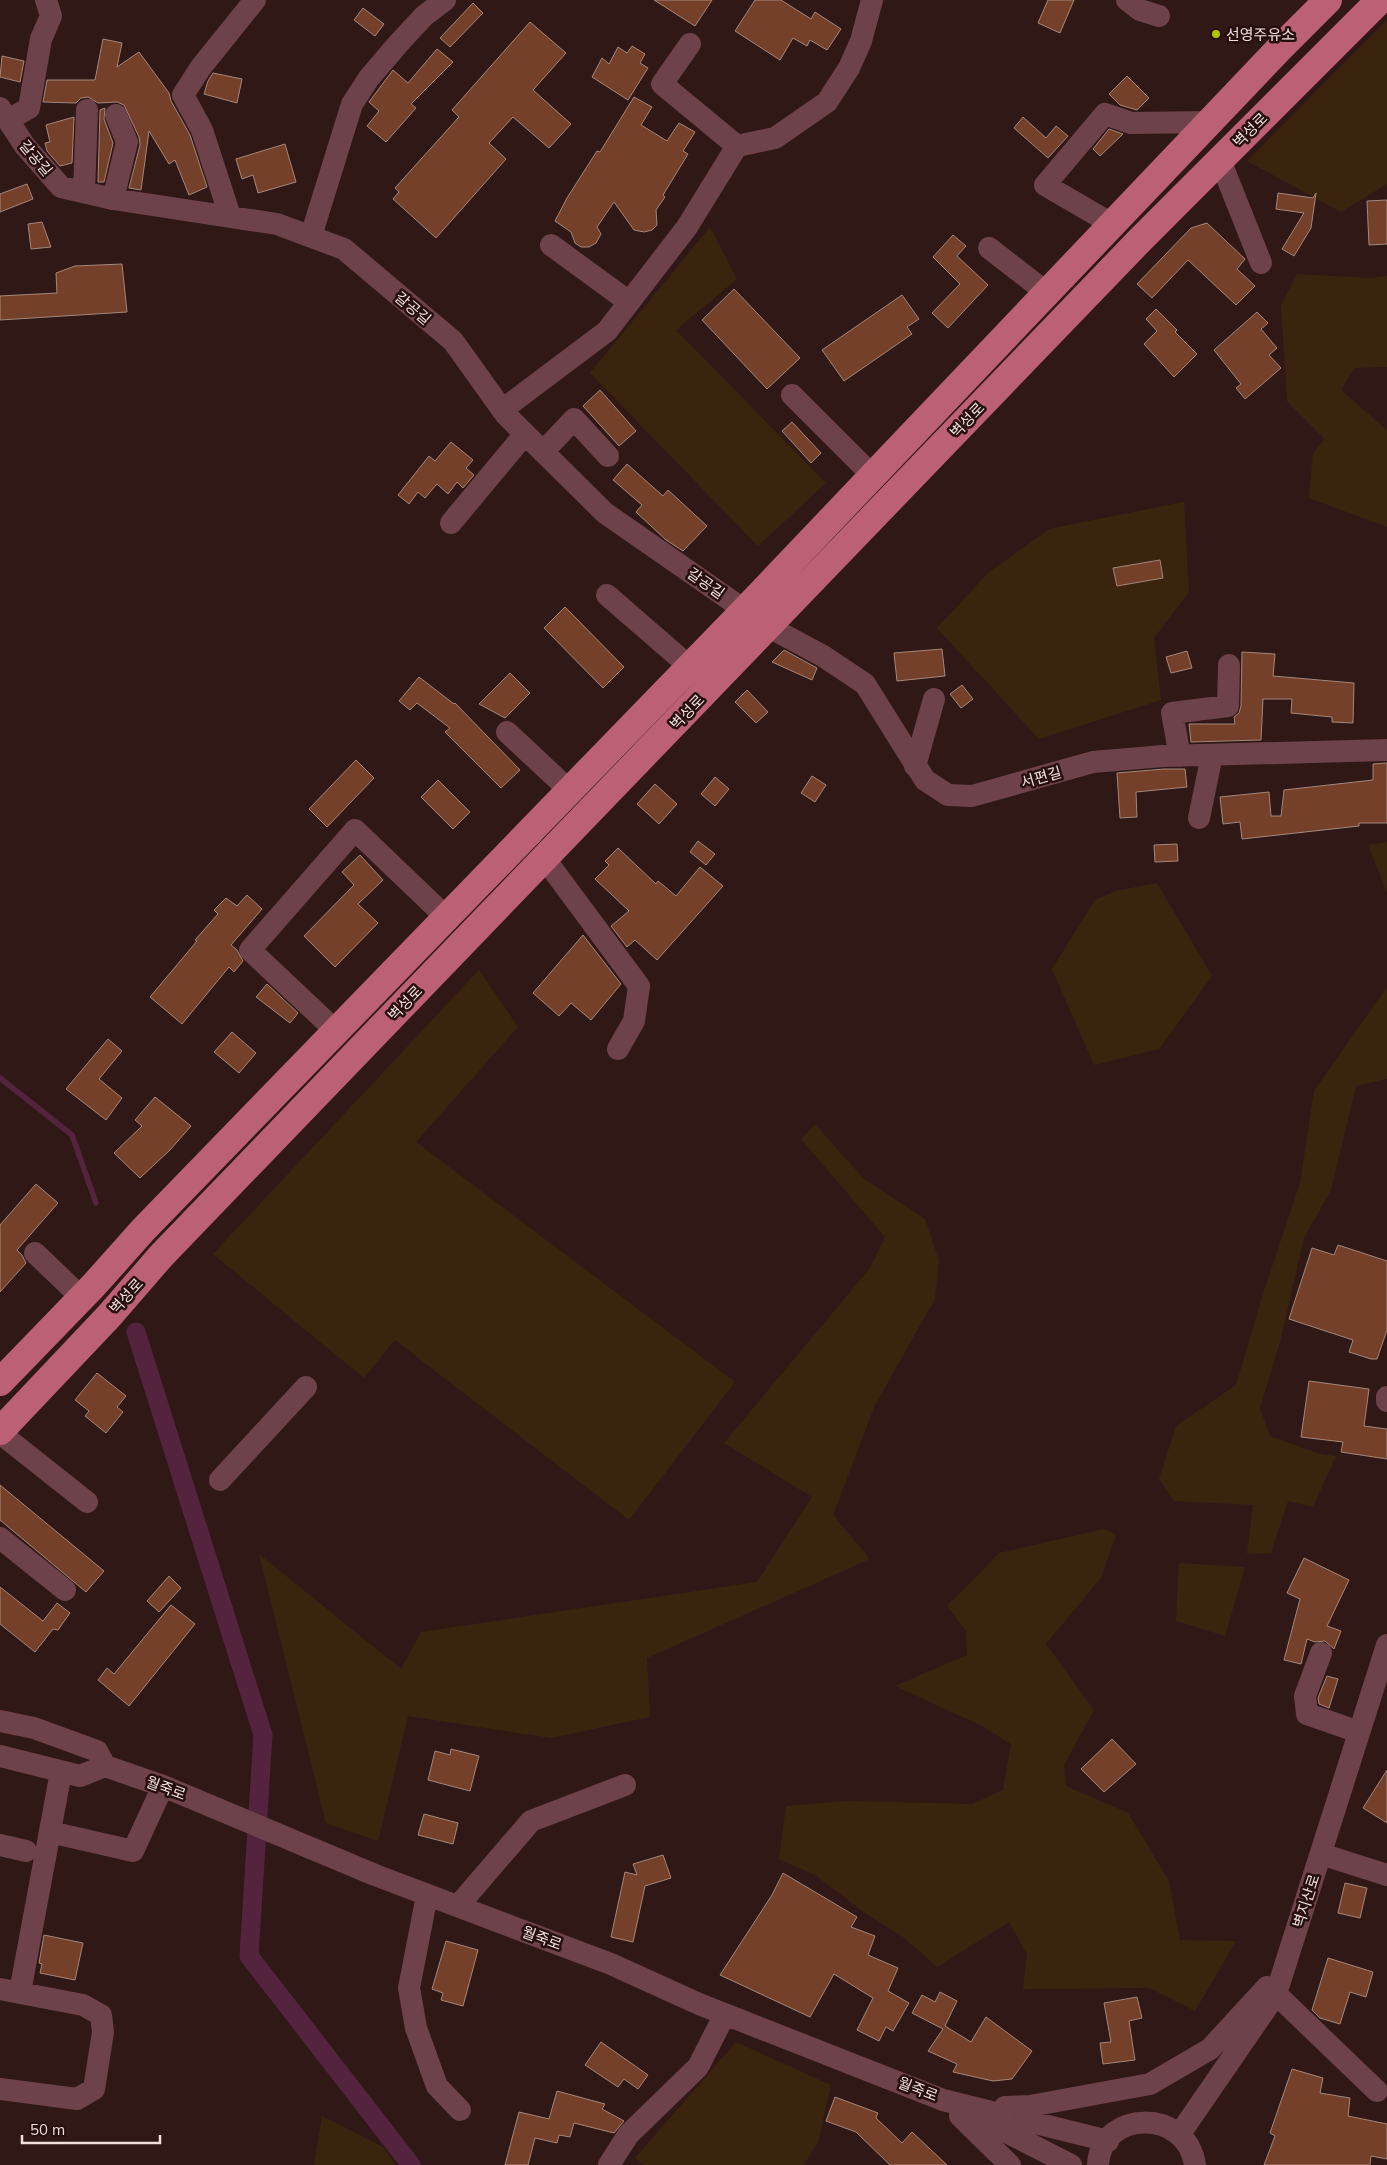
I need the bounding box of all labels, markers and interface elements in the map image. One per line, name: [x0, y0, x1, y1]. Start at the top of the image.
place label: 선영주유소: [1226, 25, 1295, 44]
marker: 선영주유소: [1210, 28, 1222, 40]
street label: 벽성로: [1229, 109, 1271, 151]
street label: 갈공길: [15, 136, 57, 180]
street label: 갈공길: [391, 287, 435, 329]
street label: 벽성로: [946, 399, 988, 441]
street label: 갈공길: [684, 563, 728, 603]
street label: 벽성로: [666, 691, 708, 733]
street label: 서편길: [1018, 762, 1064, 792]
street label: 벽성로: [384, 982, 426, 1024]
street label: 벽성로: [105, 1274, 147, 1318]
street label: 월죽로: [143, 1772, 189, 1804]
street label: 벽지산로: [1288, 1872, 1324, 1930]
street label: 월죽로: [519, 1922, 565, 1954]
street label: 월죽로: [895, 2073, 941, 2105]
scale bar: [22, 2112, 160, 2144]
text: 50 m: [30, 2120, 65, 2139]

